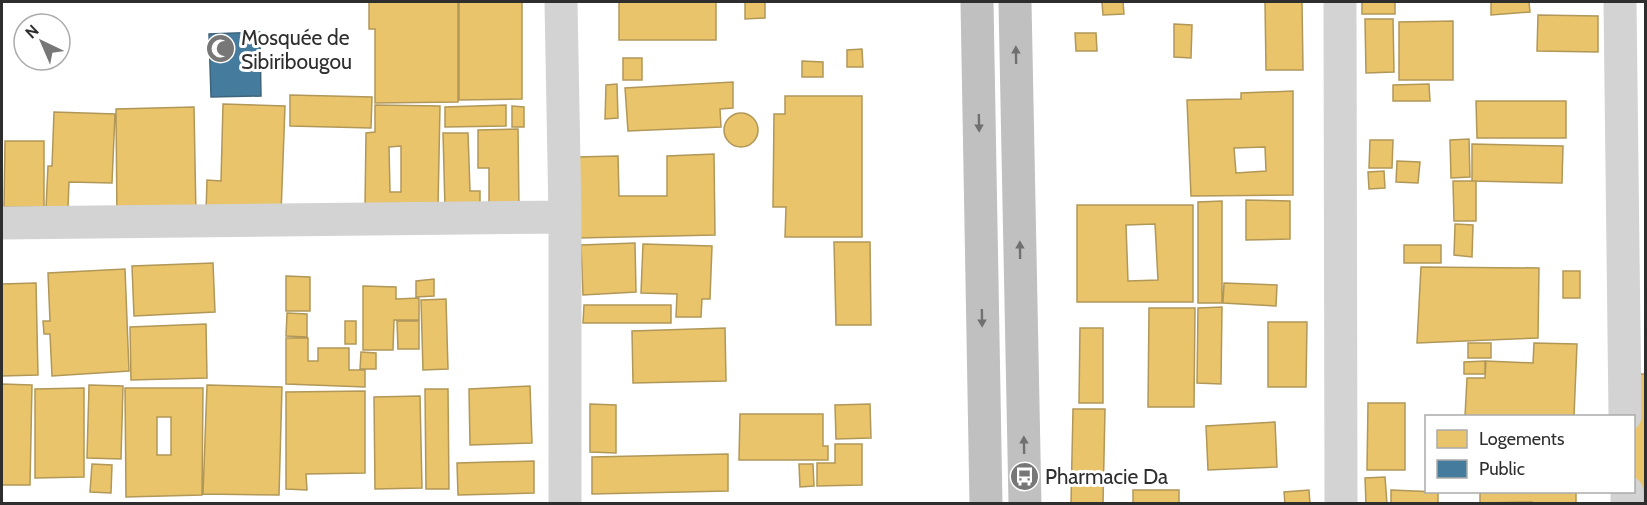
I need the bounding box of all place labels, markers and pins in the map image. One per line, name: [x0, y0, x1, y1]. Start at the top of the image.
place label: Mosquée de Sibiribougou: [241, 25, 352, 74]
mosque icon: Mosquée de Sibiribougou: [204, 33, 236, 65]
bus stop icon: Pharmacie Da: [1008, 460, 1040, 492]
place label: Pharmacie Da: [1045, 464, 1168, 489]

